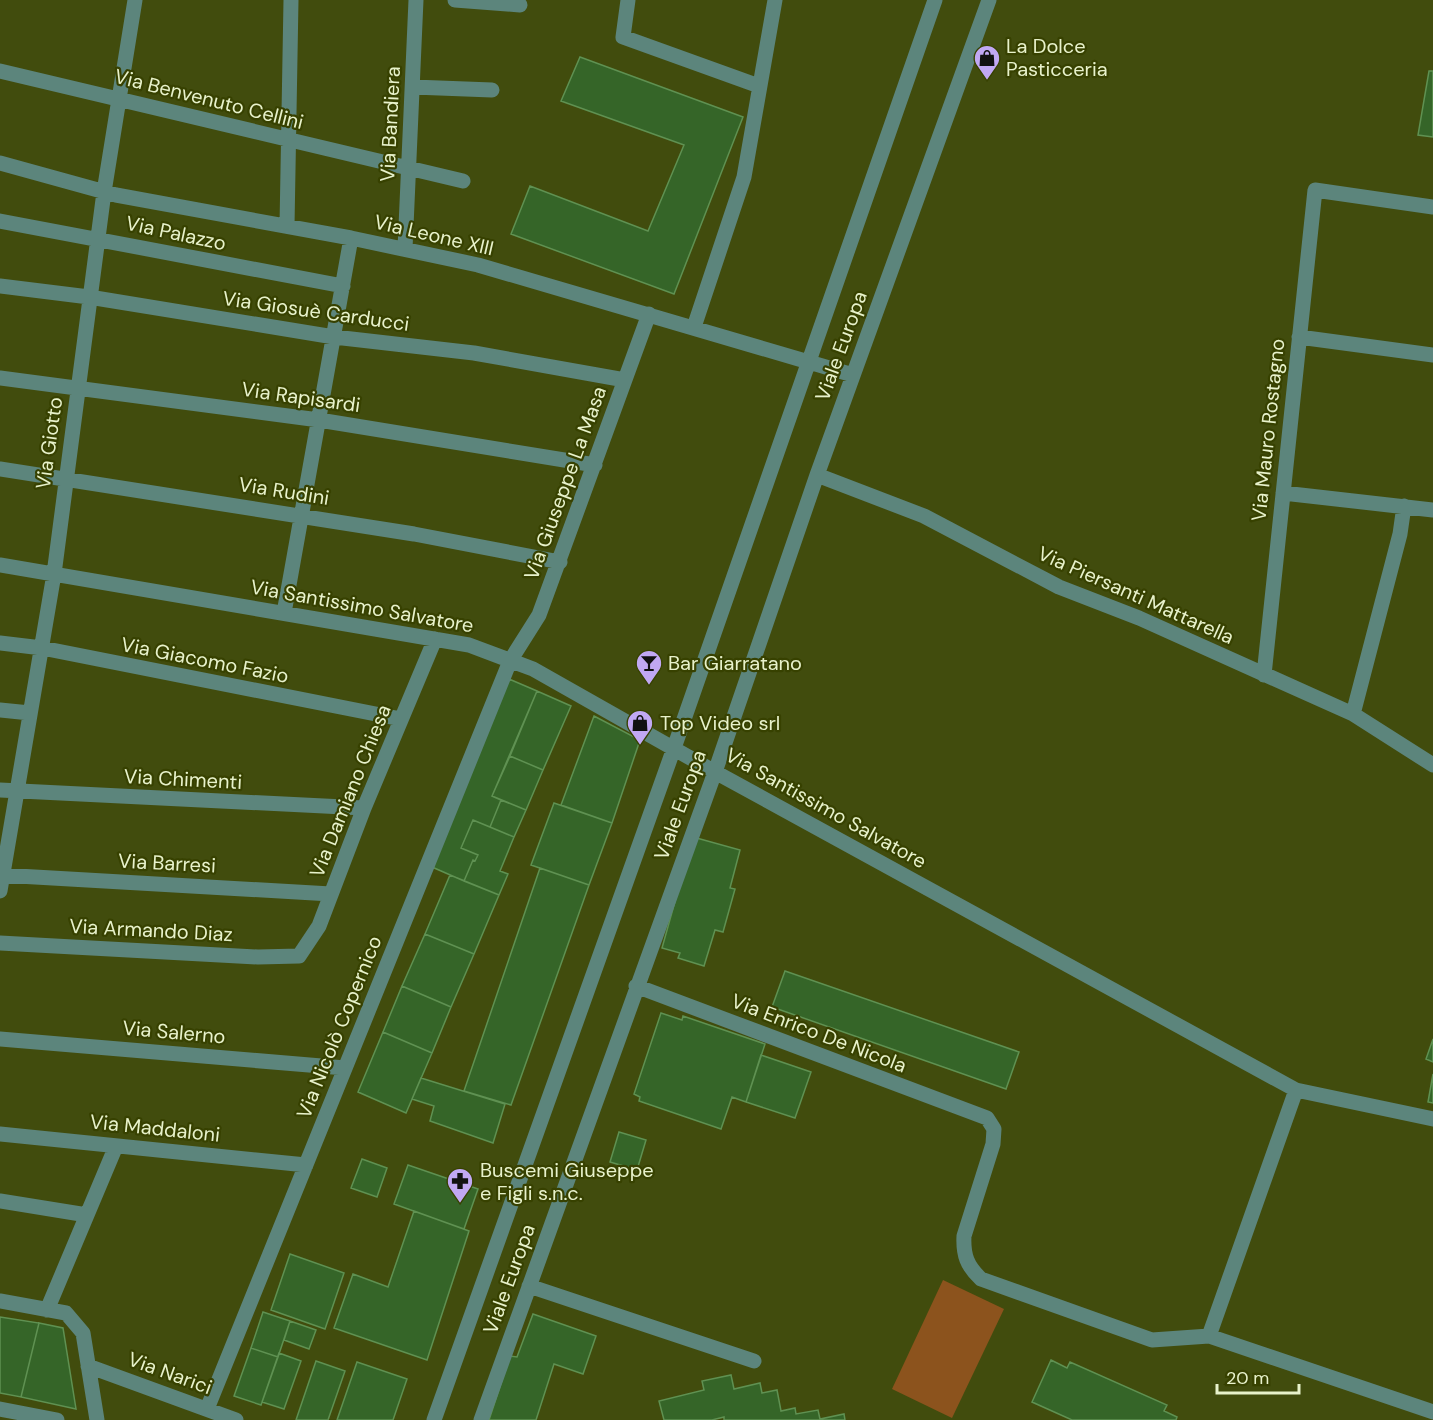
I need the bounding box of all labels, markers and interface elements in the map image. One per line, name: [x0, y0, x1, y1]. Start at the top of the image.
place label: La Dolce Pasticceria: [1006, 33, 1108, 82]
shop icon: La Dolce Pasticceria: [972, 43, 1002, 81]
street label: Via Benvenuto Cellini: [112, 63, 306, 135]
street label: Via Bandiera: [374, 66, 406, 182]
street label: Via Leone XIII: [372, 209, 496, 261]
street label: Via Palazzo: [123, 210, 229, 256]
street label: Via Giosuè Carducci: [221, 285, 411, 337]
street label: Viale Europa: [809, 287, 873, 405]
street label: Via Mauro Rostagno: [1245, 337, 1291, 523]
street label: Via Rapisardi: [240, 376, 362, 418]
street label: Via Giuseppe La Masa: [518, 383, 612, 583]
street label: Via Giotto: [30, 395, 68, 491]
street label: Via Rudini: [237, 471, 331, 511]
street label: Via Piersanti Mattarella: [1034, 540, 1238, 650]
street label: Via Santissimo Salvatore: [248, 574, 476, 638]
street label: Via Giacomo Fazio: [119, 631, 291, 689]
bar icon: Bar Giarratano: [634, 648, 664, 686]
place label: Bar Giarratano: [668, 650, 802, 676]
street label: Via Damiano Chiesa: [303, 701, 397, 881]
shop icon: Top Video srl: [625, 708, 655, 746]
place label: Top Video srl: [660, 710, 780, 736]
street label: Via Santissimo Salvatore: [721, 742, 931, 874]
street label: Viale Europa: [648, 746, 712, 864]
street label: Via Chimenti: [123, 763, 243, 795]
street label: Via Barresi: [117, 847, 217, 879]
street label: Via Armando Diaz: [69, 913, 233, 947]
street label: Via Nicolò Copernico: [290, 932, 388, 1122]
street label: Via Enrico De Nicola: [728, 988, 910, 1078]
street label: Via Salerno: [121, 1015, 227, 1049]
street label: Via Maddaloni: [89, 1108, 221, 1148]
place label: Buscemi Giuseppe e Figli s.n.c.: [480, 1157, 654, 1206]
pharmacy icon: Buscemi Giuseppe e Figli s.n.c.: [445, 1166, 475, 1204]
street label: Viale Europa: [477, 1220, 541, 1338]
street label: Via Narici: [124, 1346, 216, 1400]
scale bar: [1217, 1357, 1300, 1395]
text: 20 m: [1226, 1366, 1269, 1390]

